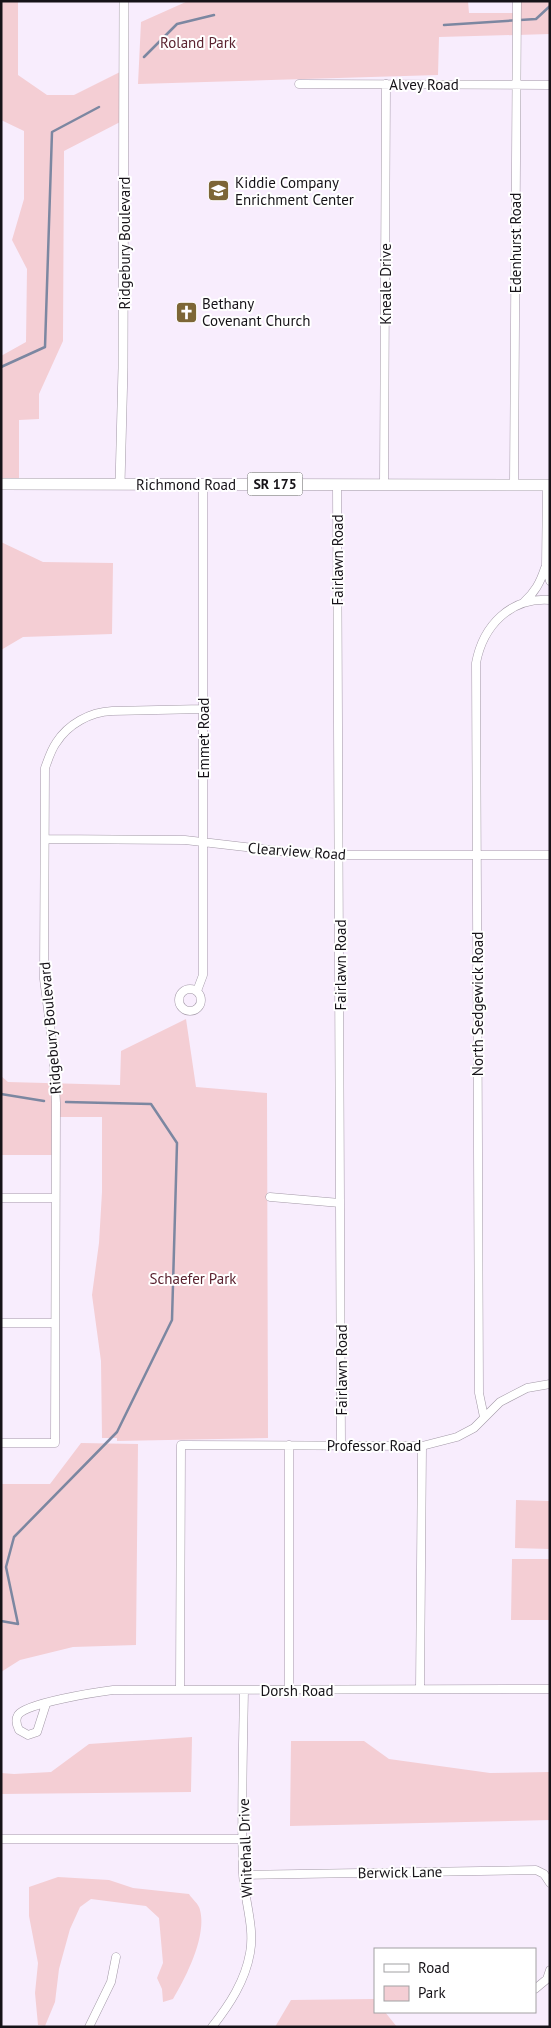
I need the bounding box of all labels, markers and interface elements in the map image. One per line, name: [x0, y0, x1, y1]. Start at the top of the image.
park label: Roland Park: [160, 33, 237, 52]
street label: Alvey Road: [389, 75, 459, 94]
place label: Kiddie Company Enrichment Center: [235, 173, 354, 209]
street label: Ridgebury Boulevard: [115, 177, 134, 309]
school or university icon: Kiddie Company Enrichment Center: [207, 179, 231, 203]
street label: Edenhurst Road: [506, 193, 525, 293]
street label: Kneale Drive: [376, 243, 395, 325]
place label: Bethany Covenant Church: [202, 294, 310, 330]
church icon: Bethany Covenant Church: [174, 300, 198, 324]
road number: SR 175: [248, 472, 302, 496]
street label: Richmond Road: [136, 475, 236, 494]
street label: Fairlawn Road: [328, 514, 347, 606]
street label: Emmet Road: [194, 698, 213, 778]
street label: Clearview Road: [247, 838, 347, 864]
street label: Fairlawn Road: [331, 919, 350, 1011]
street label: North Sedgewick Road: [468, 932, 487, 1076]
street label: Ridgebury Boulevard: [35, 961, 65, 1095]
park label: Schaefer Park: [150, 1269, 237, 1288]
street label: Fairlawn Road: [332, 1324, 351, 1416]
street label: Professor Road: [327, 1436, 421, 1455]
street label: Dorsh Road: [260, 1681, 334, 1700]
street label: Whitehall Drive: [234, 1798, 256, 1898]
street label: Berwick Lane: [357, 1862, 443, 1882]
legend: [374, 1948, 536, 2013]
text: Road: [418, 1958, 450, 1977]
text: Park: [418, 1983, 446, 2002]

